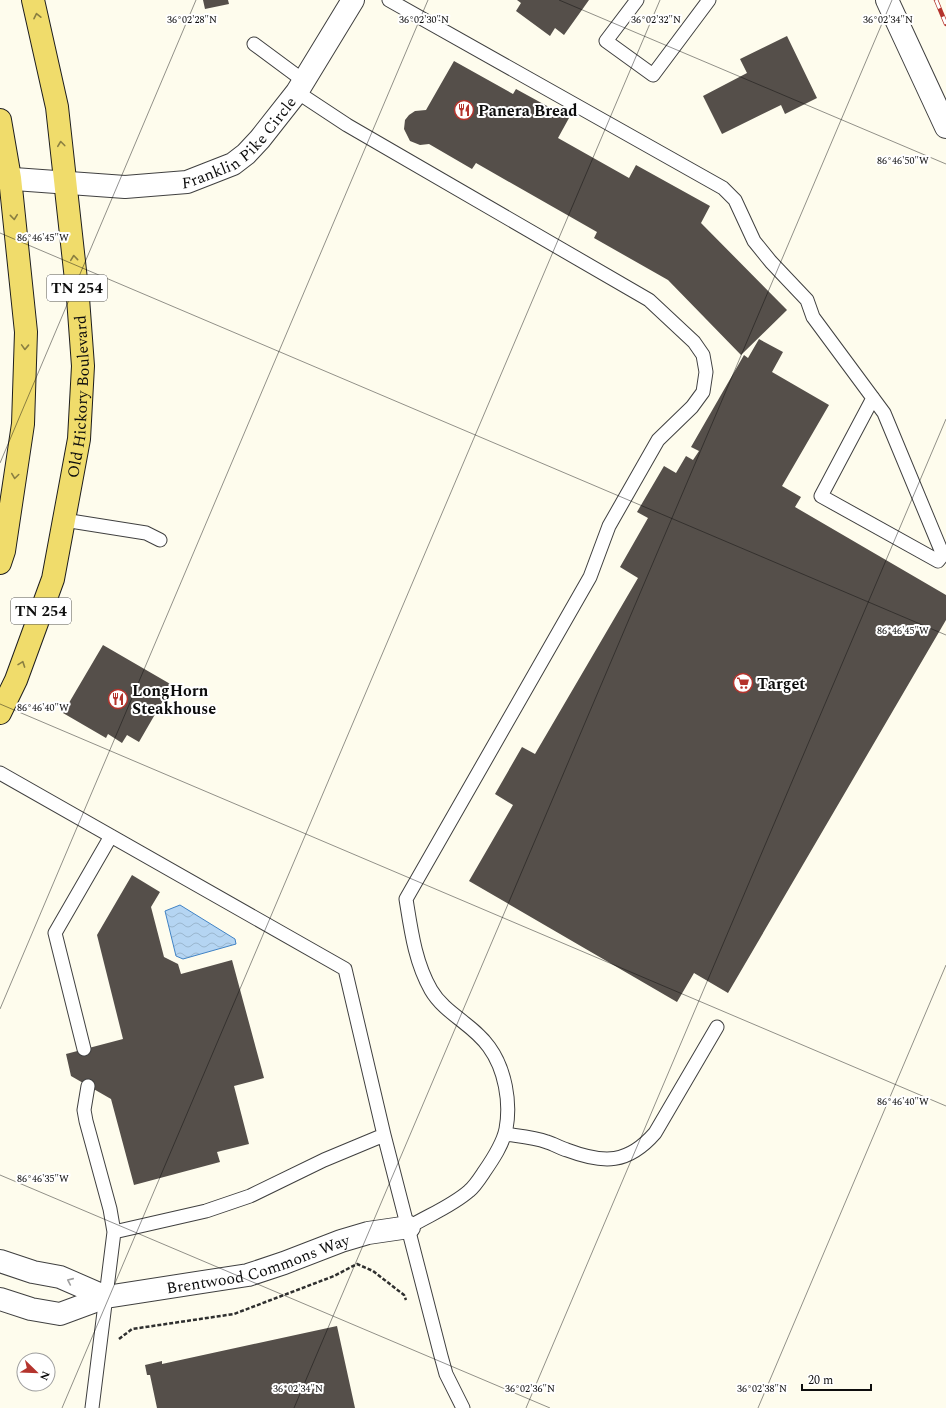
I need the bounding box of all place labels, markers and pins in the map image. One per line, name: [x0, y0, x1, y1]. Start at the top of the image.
restaurant icon: Panera Bread: [453, 99, 475, 121]
place label: Panera Bread: [478, 99, 578, 123]
supermarket icon: Target: [732, 672, 754, 694]
place label: Target: [757, 672, 806, 696]
place label: LongHorn Steakhouse: [132, 679, 216, 721]
restaurant icon: LongHorn Steakhouse: [107, 688, 129, 710]

